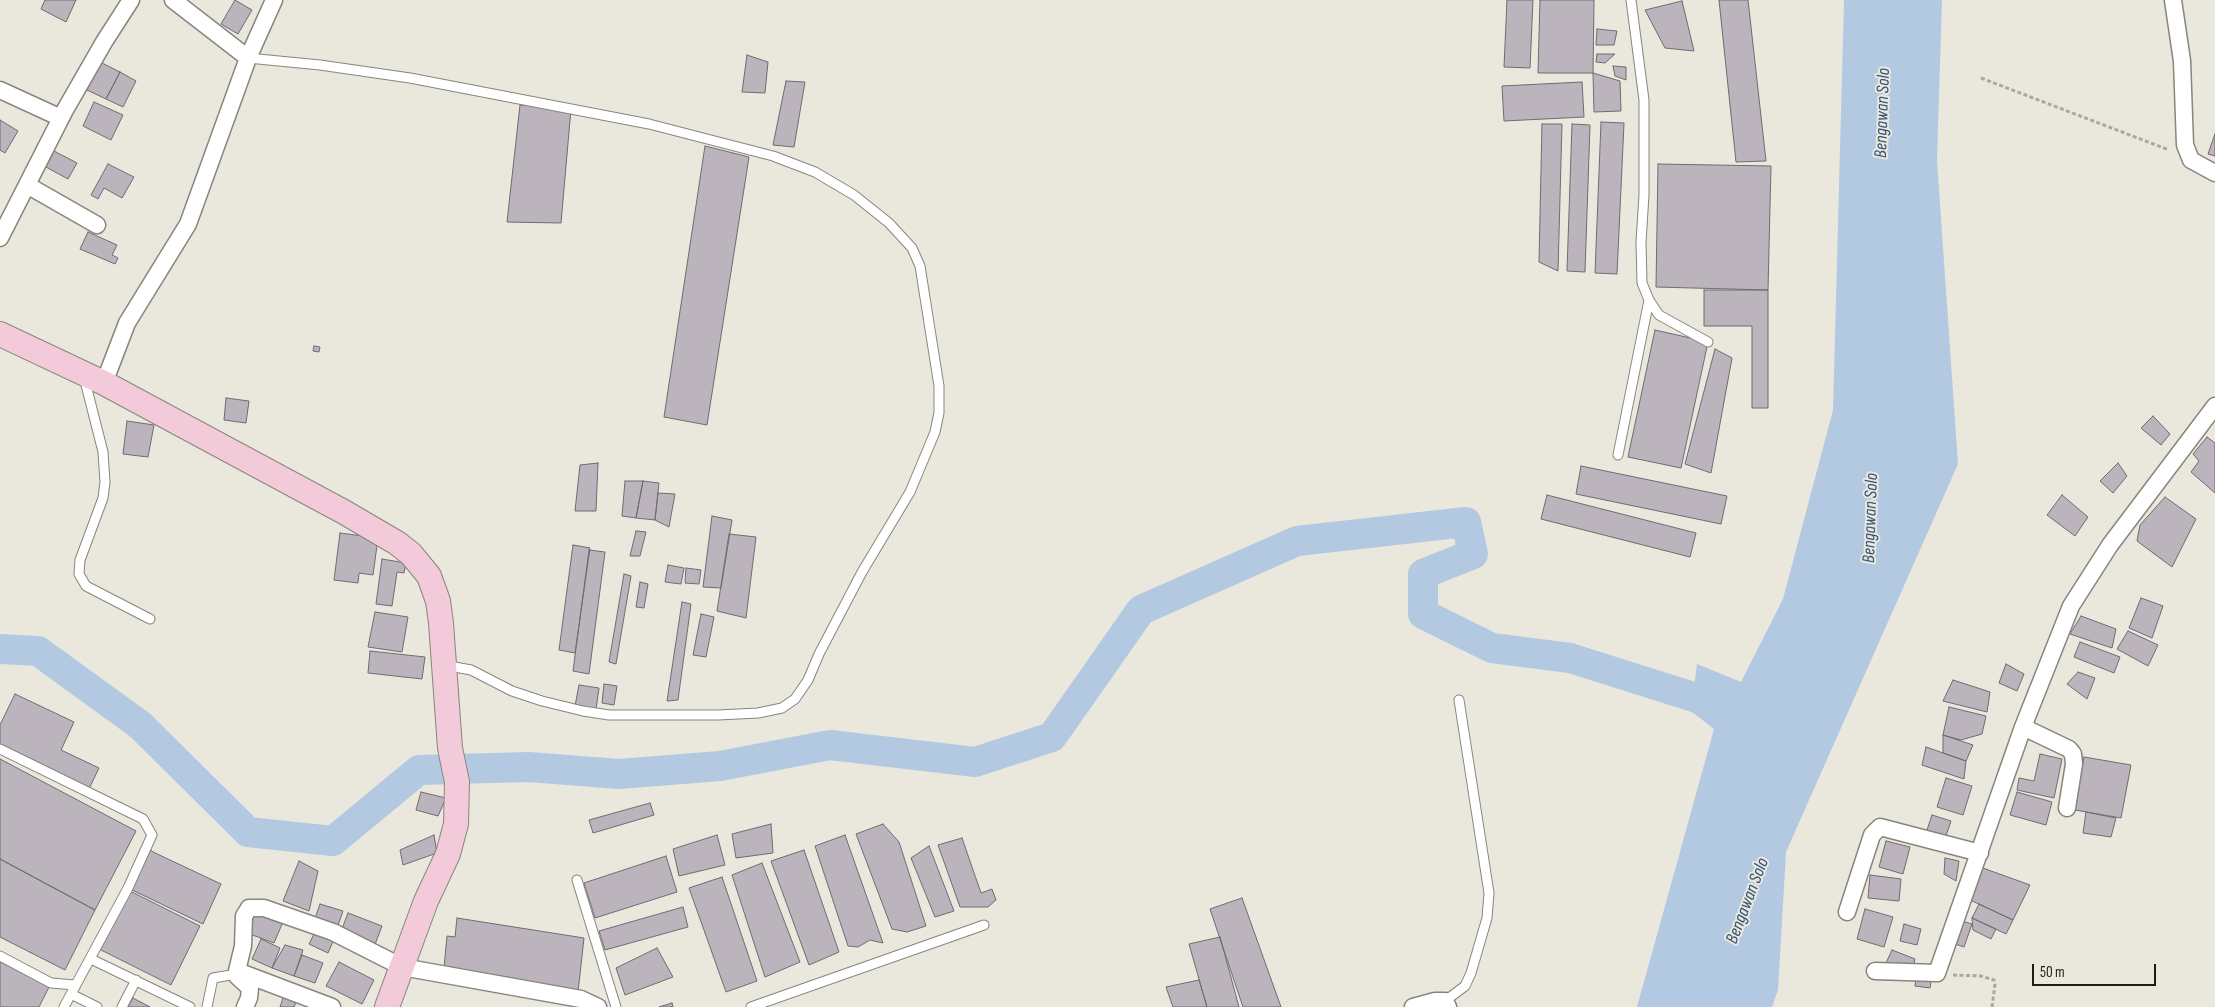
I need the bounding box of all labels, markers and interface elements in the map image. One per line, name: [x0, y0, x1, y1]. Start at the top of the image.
water label: Bengawan Solo: [1871, 68, 1895, 158]
water label: Bengawan Solo: [1859, 473, 1883, 563]
water label: Bengawan Solo: [1722, 855, 1774, 947]
scale bar: [2035, 954, 2159, 986]
text: 50 m: [2040, 963, 2065, 982]

